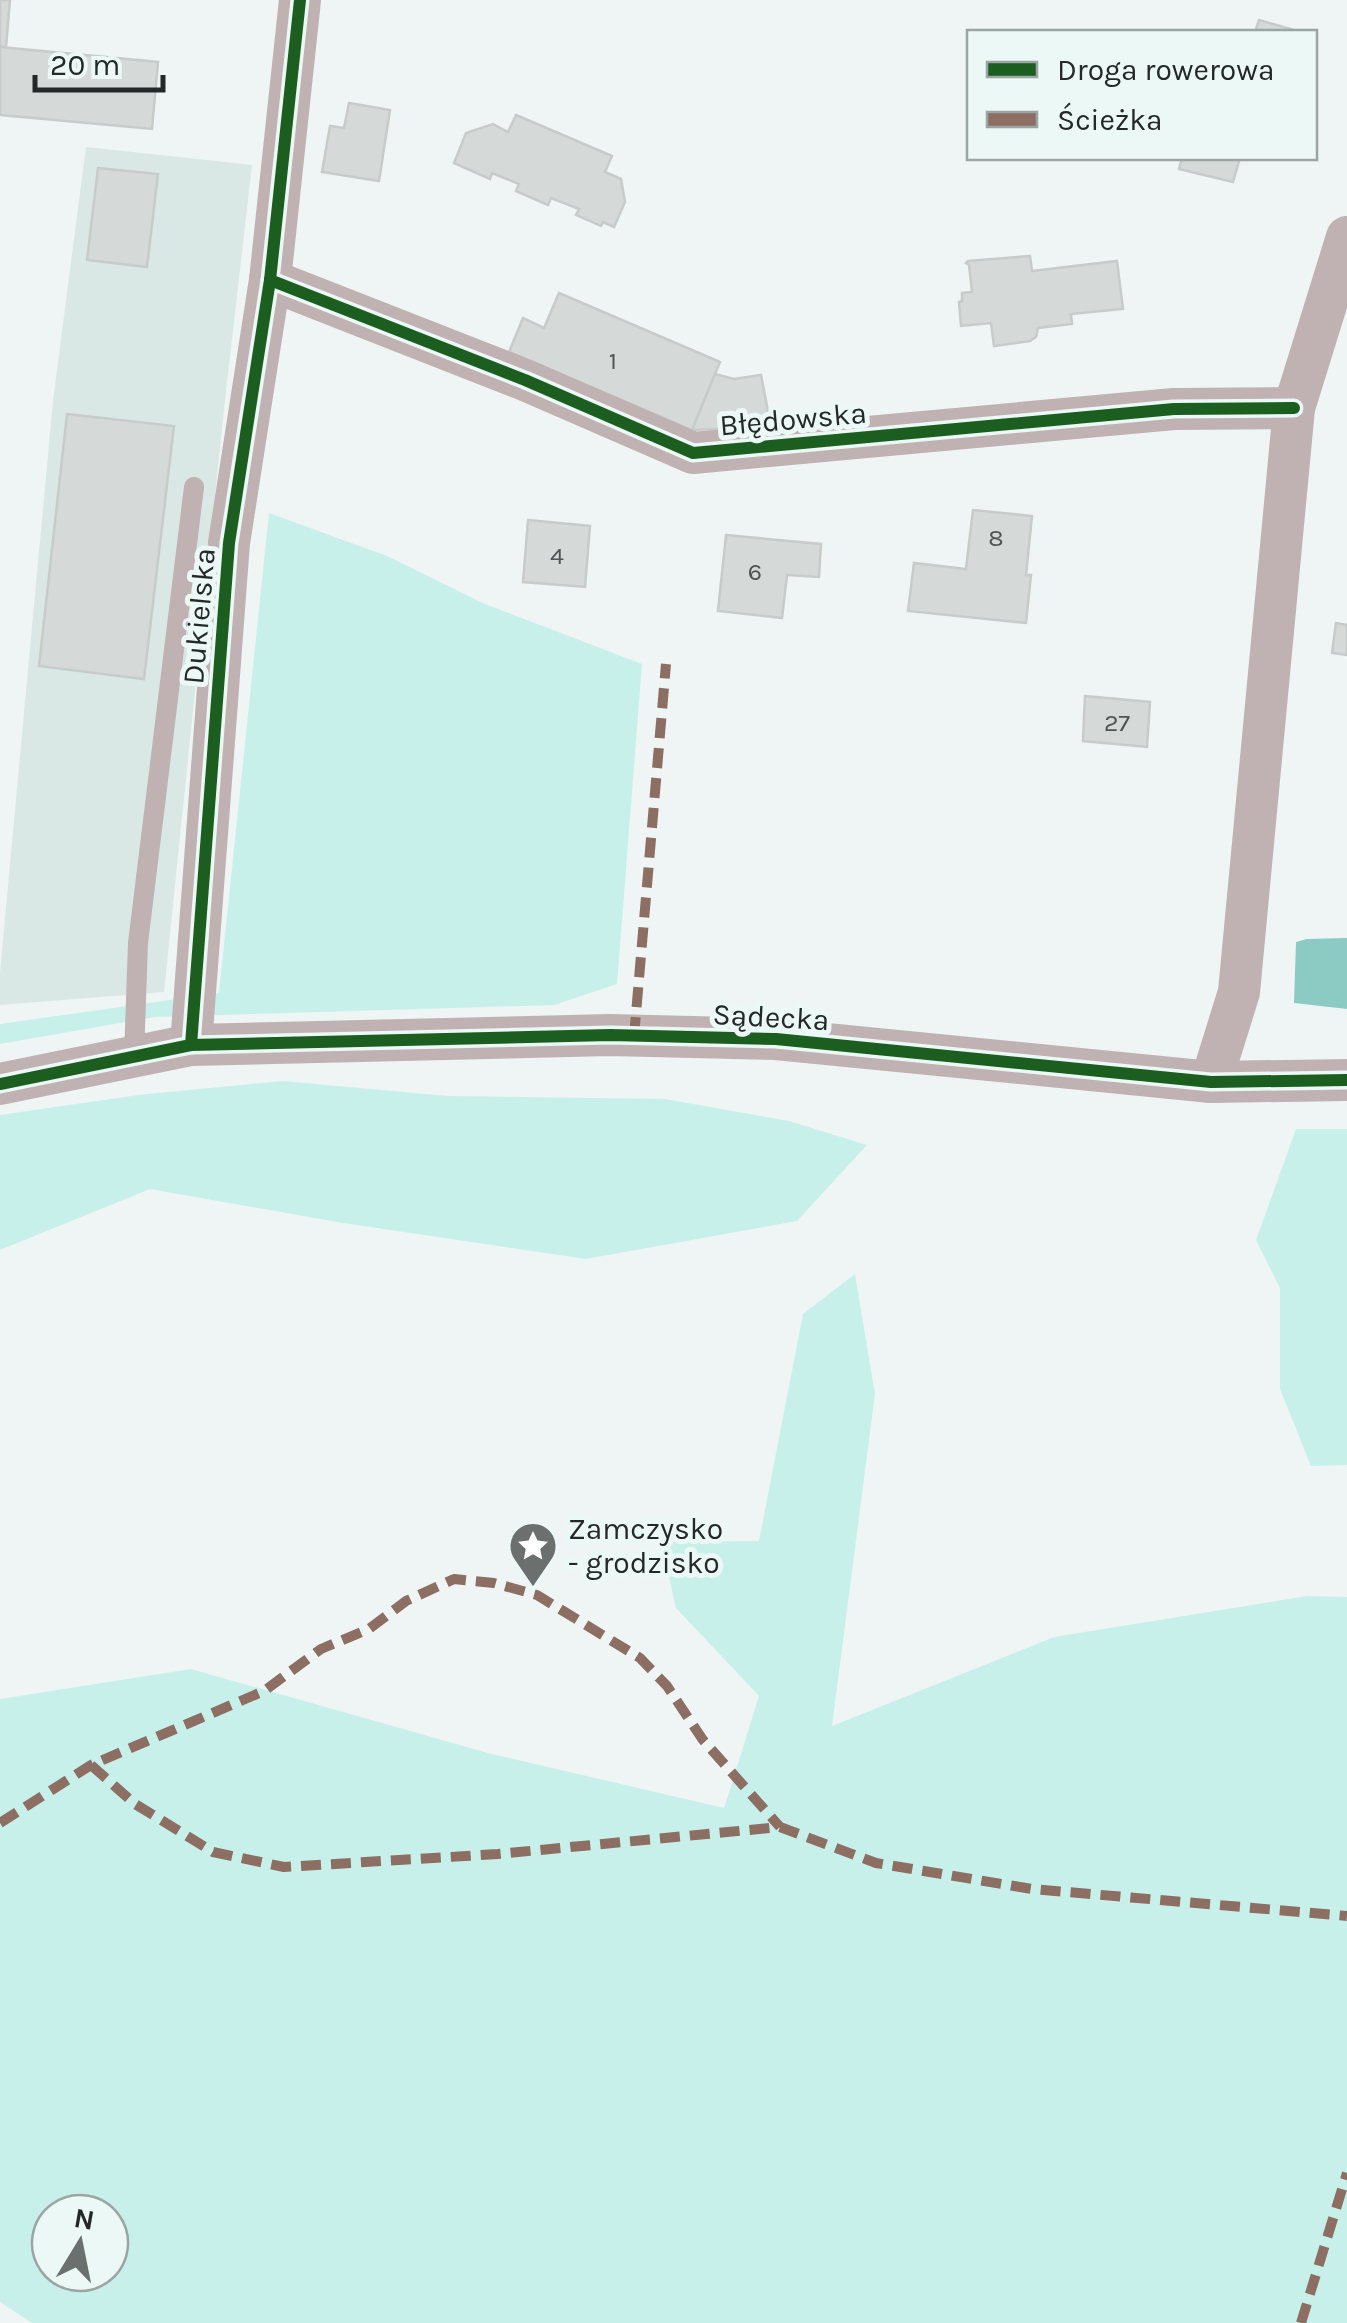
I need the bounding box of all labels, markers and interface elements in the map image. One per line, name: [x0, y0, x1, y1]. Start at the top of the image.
scale bar: [35, 30, 162, 92]
legend: [967, 30, 1317, 160]
text: 20 m: [50, 47, 120, 83]
text: Droga rowerowa: [1057, 52, 1275, 88]
text: Ścieżka: [1057, 102, 1163, 138]
house number: 1: [609, 346, 617, 375]
street label: Błędowska: [718, 395, 868, 443]
house number: 8: [988, 523, 1004, 552]
house number: 4: [550, 541, 564, 570]
street label: Dukielska: [175, 546, 223, 686]
house number: 6: [748, 557, 762, 586]
house number: 27: [1104, 708, 1130, 737]
street label: Sądecka: [712, 996, 830, 1038]
place label: Zamczysko - grodzisko: [568, 1511, 723, 1581]
place icon: Zamczysko - grodzisko: [507, 1520, 559, 1588]
north arrow: [30, 2193, 130, 2293]
text: N: [72, 2201, 97, 2237]

